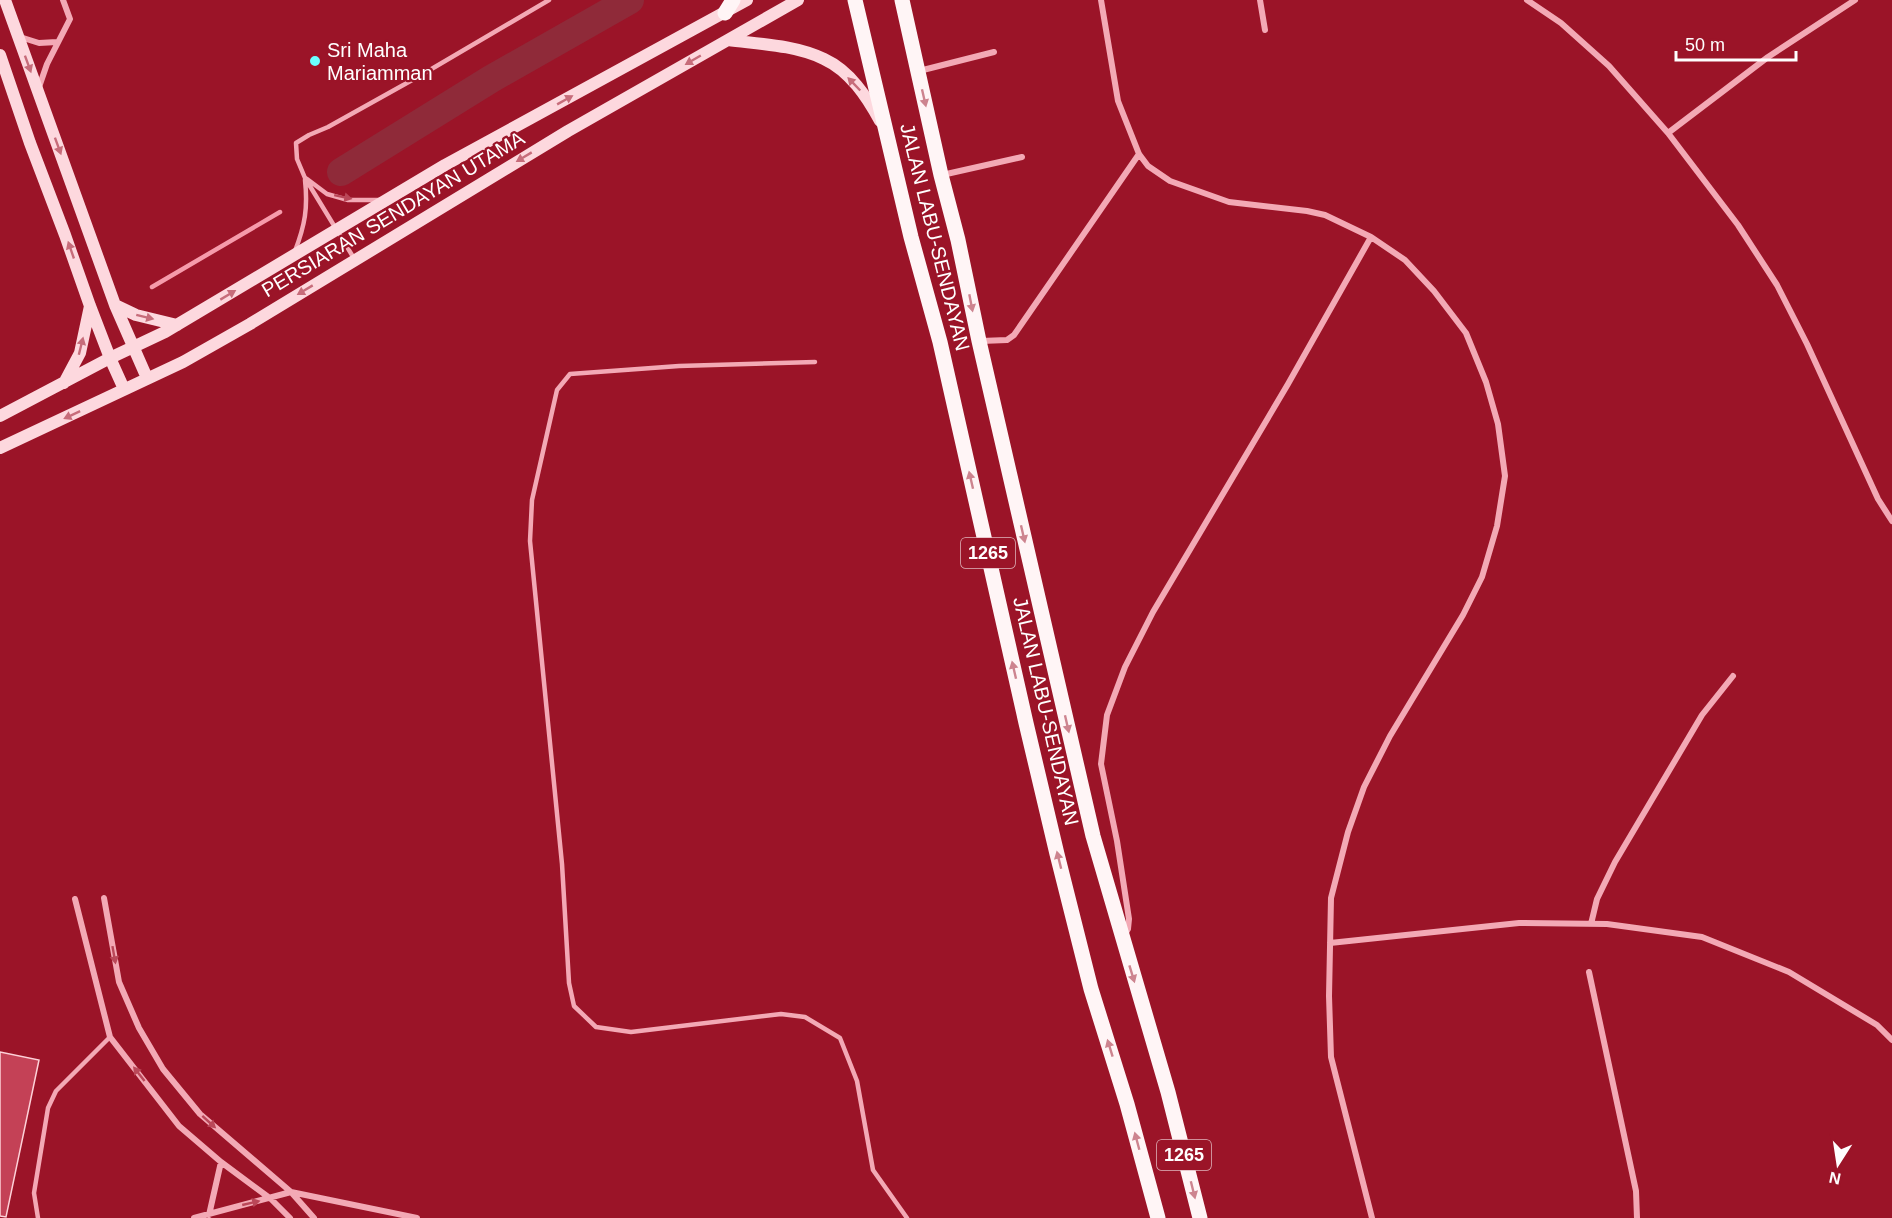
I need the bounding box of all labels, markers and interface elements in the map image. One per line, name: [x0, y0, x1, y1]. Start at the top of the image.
scale bar: [1676, 24, 1796, 62]
text: 50 m: [1685, 35, 1725, 55]
place label: Sri Maha Mariamman: [327, 39, 433, 84]
marker: Sri Maha Mariamman: [308, 54, 322, 68]
one-way arrow: [24, 55, 34, 73]
one-way arrow: [684, 55, 701, 65]
one-way arrow: [848, 77, 862, 91]
one-way arrow: [920, 89, 930, 107]
one-way arrow: [557, 95, 574, 105]
street label: JALAN LABU-SENDAYAN: [896, 121, 974, 353]
street label: PERSIARAN SENDAYAN UTAMA: [258, 126, 529, 301]
one-way arrow: [53, 137, 63, 155]
one-way arrow: [516, 152, 532, 163]
one-way arrow: [333, 193, 352, 203]
one-way arrow: [65, 241, 75, 259]
one-way arrow: [297, 285, 313, 296]
one-way arrow: [220, 289, 236, 300]
one-way arrow: [967, 294, 976, 313]
one-way arrow: [136, 312, 154, 322]
one-way arrow: [76, 337, 86, 355]
one-way arrow: [62, 410, 80, 420]
one-way arrow: [966, 470, 975, 489]
one-way arrow: [1019, 525, 1029, 543]
road number: 1265: [961, 538, 1015, 568]
street label: JALAN LABU-SENDAYAN: [1009, 595, 1083, 827]
one-way arrow: [1009, 661, 1018, 680]
one-way arrow: [1063, 715, 1073, 733]
one-way arrow: [1053, 851, 1063, 869]
one-way arrow: [110, 946, 119, 965]
one-way arrow: [1128, 965, 1137, 983]
one-way arrow: [1105, 1039, 1114, 1057]
one-way arrow: [133, 1066, 145, 1081]
one-way arrow: [201, 1115, 216, 1128]
one-way arrow: [1132, 1132, 1141, 1150]
north arrow: [1808, 1134, 1868, 1194]
road number: 1265: [1157, 1140, 1211, 1170]
text: N: [1828, 1169, 1842, 1188]
one-way arrow: [1188, 1181, 1198, 1199]
one-way arrow: [242, 1198, 260, 1208]

